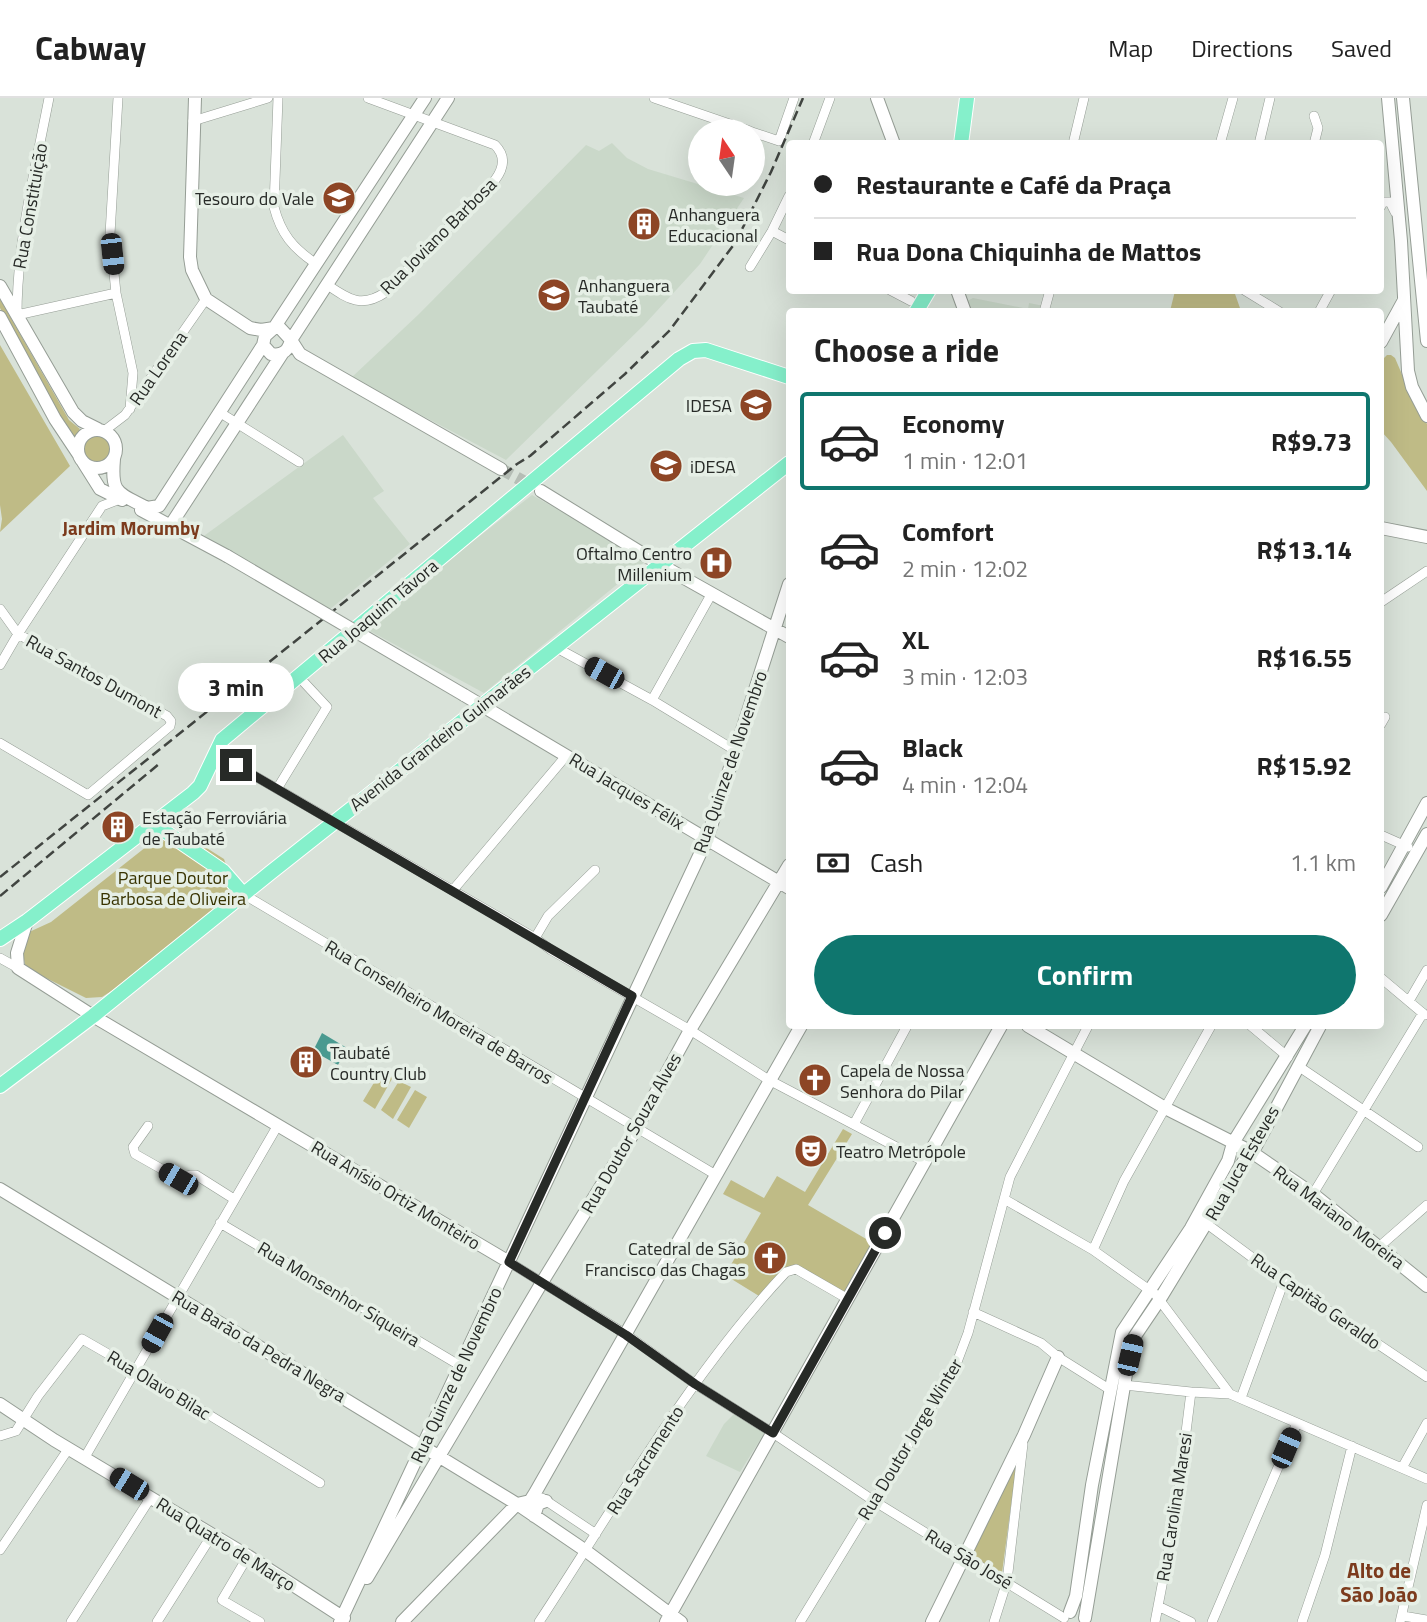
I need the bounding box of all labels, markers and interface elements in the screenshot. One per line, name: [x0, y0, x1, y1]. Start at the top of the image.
text: Cabway: [35, 23, 146, 73]
text: Map: [1108, 30, 1153, 66]
text: Directions: [1191, 30, 1293, 66]
text: Saved: [1331, 30, 1392, 66]
north arrow: [688, 119, 765, 196]
map controls: [688, 119, 765, 196]
street label: Rua Constituição: [6, 141, 54, 271]
text: Restaurante e Café da Praça: [856, 165, 1171, 204]
street label: Rua Joviano Barbosa: [373, 171, 503, 301]
school or university icon: Tesouro do Vale: [320, 179, 358, 217]
place label: Tesouro do Vale: [195, 185, 314, 212]
place label: Anhanguera Educacional: [668, 201, 760, 249]
building icon: Anhanguera Educacional: [625, 205, 663, 243]
car: [100, 232, 125, 276]
text: Rua Dona Chiquinha de Mattos: [856, 232, 1201, 271]
place label: Anhanguera Taubaté: [578, 272, 670, 320]
school or university icon: Anhanguera Taubaté: [535, 276, 573, 314]
street label: Rua Lorena: [122, 325, 194, 411]
text: Choose a ride: [814, 326, 999, 374]
school or university icon: IDESA: [737, 386, 775, 424]
place label: IDESA: [686, 392, 732, 419]
text: Economy: [902, 404, 1004, 443]
icon: car: [818, 410, 881, 473]
text: R$9.73: [1271, 422, 1352, 461]
text: 1 min · 12:01: [902, 443, 1028, 478]
school or university icon: iDESA: [647, 447, 685, 485]
place label: iDESA: [690, 453, 736, 480]
text: Comfort: [902, 512, 994, 551]
district label: Jardim Morumby: [62, 513, 200, 542]
icon: car: [818, 518, 881, 581]
text: R$13.14: [1256, 530, 1352, 569]
place label: Oftalmo Centro Millenium: [576, 540, 692, 588]
hospital icon: Oftalmo Centro Millenium: [697, 544, 735, 582]
text: 2 min · 12:02: [902, 551, 1028, 586]
street label: Rua Joaquim Távora: [312, 553, 444, 669]
text: XL: [902, 620, 929, 659]
icon: car: [818, 626, 881, 689]
street label: Rua Santos Dumont: [21, 627, 168, 725]
text: R$16.55: [1256, 638, 1352, 677]
car: [581, 654, 628, 692]
street label: Avenida Grandeiro Guimarães: [344, 659, 536, 817]
text: 3 min · 12:03: [902, 659, 1028, 694]
callout: 3 min: [178, 664, 294, 712]
street label: Rua Quinze de Novembro: [686, 667, 774, 857]
text: 3 min: [208, 670, 264, 705]
text: Black: [902, 728, 963, 767]
icon: car: [818, 734, 881, 797]
street label: Rua Jacques Félix: [564, 746, 690, 836]
text: R$15.92: [1256, 746, 1352, 785]
route end: [220, 749, 252, 781]
text: 4 min · 12:04: [902, 767, 1028, 802]
place label: Estação Ferroviária de Taubaté: [142, 804, 287, 852]
building icon: Estação Ferroviária de Taubaté: [99, 808, 137, 846]
text: Cash: [870, 843, 923, 882]
icon: cash: [814, 844, 852, 882]
text: 1.1 km: [1290, 845, 1356, 880]
park label: Parque Doutor Barbosa de Oliveira: [100, 864, 246, 912]
street label: Rua Conselheiro Moreira de Barros: [320, 933, 558, 1091]
button: Confirm: [814, 935, 1356, 1015]
place label: Taubaté Country Club: [330, 1039, 426, 1087]
building icon: Taubaté Country Club: [287, 1043, 325, 1081]
street label: Rua Doutor Souza Alves: [574, 1048, 688, 1218]
place label: Capela de Nossa Senhora do Pilar: [840, 1057, 964, 1105]
church icon: Capela de Nossa Senhora do Pilar: [796, 1061, 834, 1099]
street label: Rua Juca Esteves: [1198, 1101, 1286, 1225]
theatre icon: Teatro Metrópole: [792, 1132, 830, 1170]
street label: Rua Anísio Ortiz Monteiro: [306, 1134, 486, 1256]
place label: Teatro Metrópole: [836, 1138, 966, 1165]
street label: Rua Mariano Moreira: [1267, 1158, 1411, 1276]
car: [155, 1159, 202, 1199]
route start: [869, 1217, 901, 1249]
street label: Rua Monsenhor Siqueira: [253, 1235, 425, 1353]
place label: Catedral de São Francisco das Chagas: [585, 1235, 746, 1283]
church icon: Catedral de São Francisco das Chagas: [751, 1239, 789, 1277]
street label: Rua Capitão Geraldo: [1246, 1246, 1386, 1356]
street label: Rua Barão da Pedra Negra: [167, 1283, 351, 1409]
street label: Rua Quinze de Novembro: [403, 1283, 509, 1467]
car: [138, 1310, 177, 1356]
car: [1116, 1332, 1145, 1378]
street label: Rua Olavo Bilac: [102, 1343, 216, 1427]
street label: Rua Doutor Jorge Winter: [851, 1353, 969, 1525]
street label: Rua Sacramento: [600, 1400, 690, 1520]
car: [1269, 1425, 1304, 1471]
street label: Rua Carolina Maresi: [1149, 1431, 1199, 1583]
car: [106, 1464, 153, 1504]
street label: Rua Quatro de Março: [151, 1490, 301, 1598]
street label: Rua São José: [920, 1522, 1018, 1596]
district label: Alto de São João: [1340, 1554, 1418, 1610]

